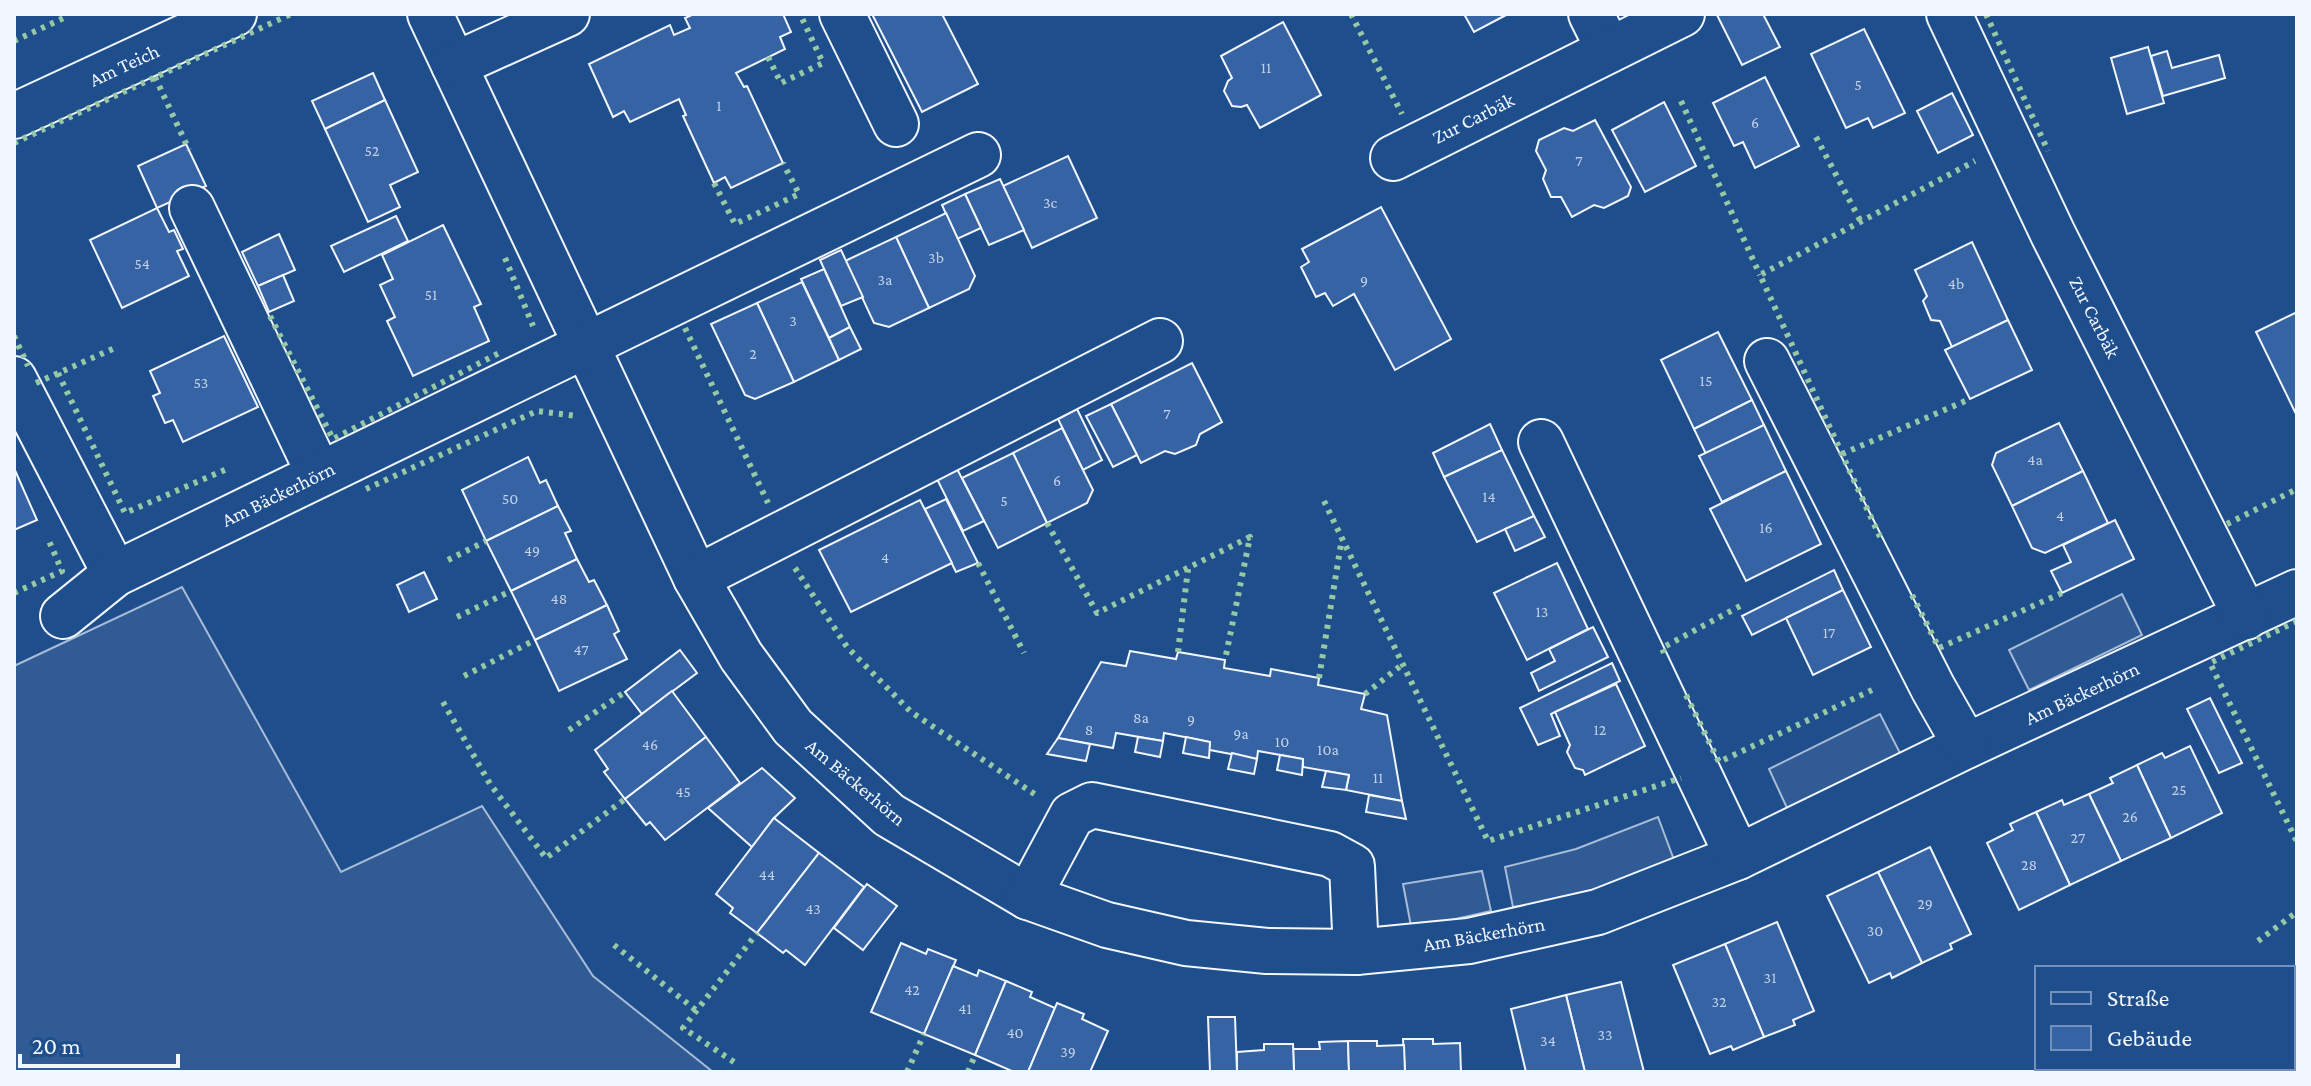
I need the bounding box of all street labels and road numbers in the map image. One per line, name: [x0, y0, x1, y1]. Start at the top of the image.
street label: Am Teich: [86, 39, 163, 91]
street label: Zur Carbäk: [1428, 88, 1518, 148]
street label: Zur Carbäk: [2065, 272, 2125, 362]
street label: Am Bäckerhörn: [218, 457, 338, 531]
street label: Am Bäckerhörn: [2021, 657, 2143, 729]
street label: Am Bäckerhörn: [802, 734, 910, 830]
street label: Am Bäckerhörn: [1421, 912, 1547, 956]

